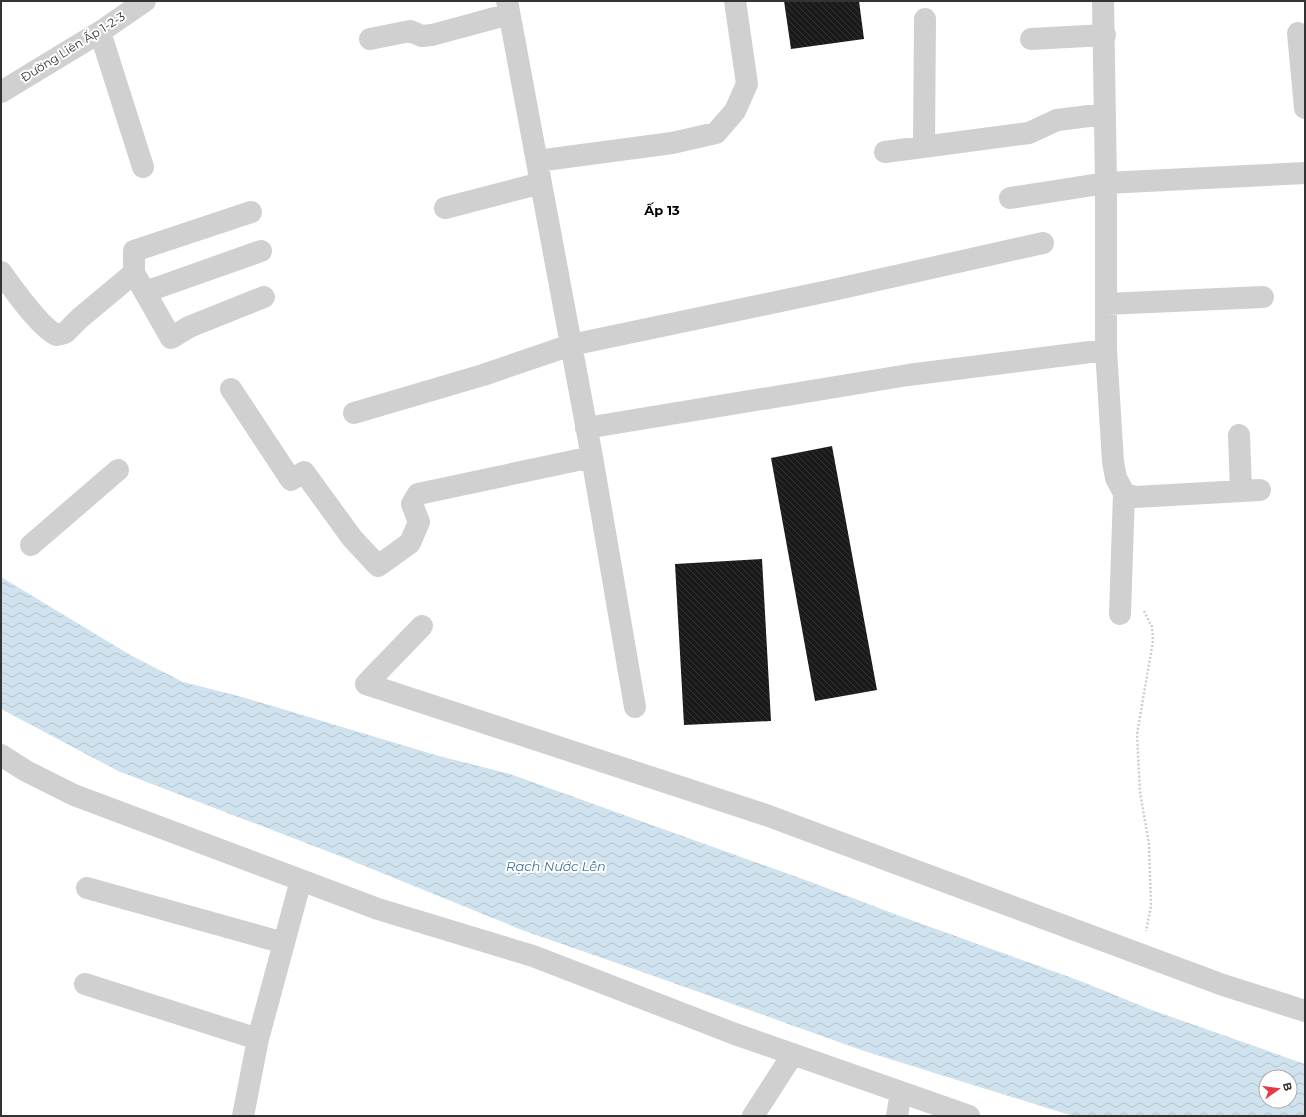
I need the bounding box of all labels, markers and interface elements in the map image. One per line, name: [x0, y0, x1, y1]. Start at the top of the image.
street label: Đường Liên Ấp 1-2-3: [18, 8, 128, 85]
district label: Ấp 13: [643, 202, 680, 218]
water label: Rạch Nước Lên: [506, 858, 606, 874]
north arrow: [1258, 1069, 1298, 1109]
text: B: [1280, 1081, 1296, 1092]

